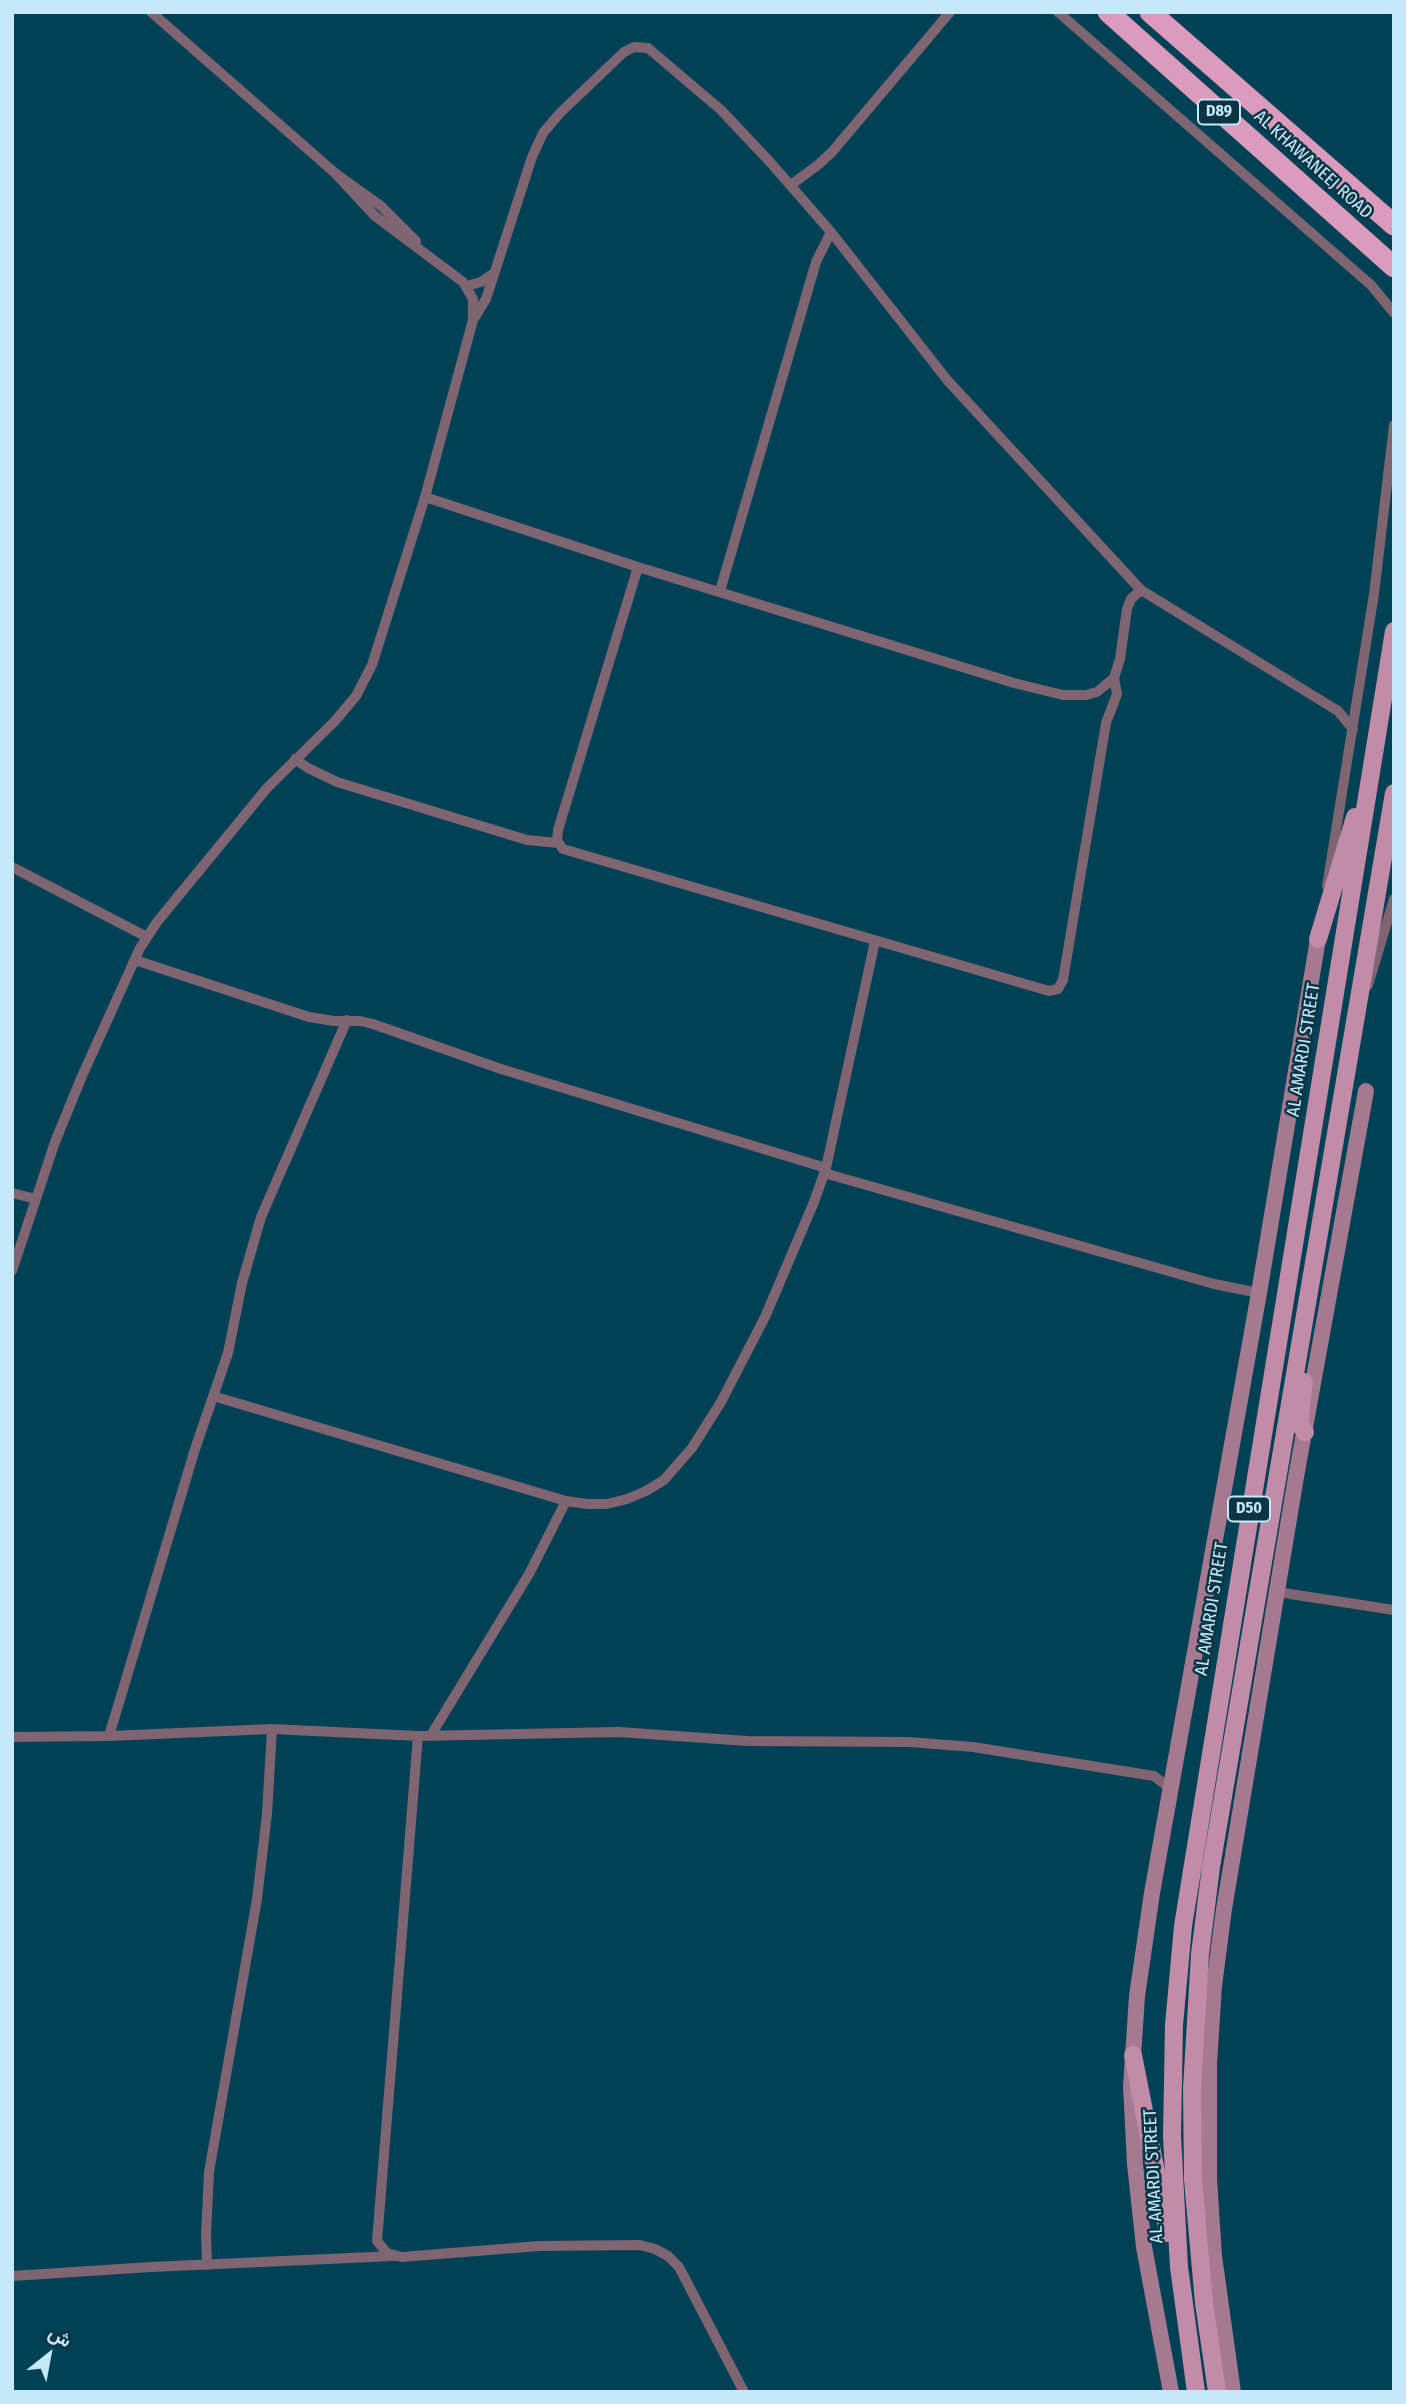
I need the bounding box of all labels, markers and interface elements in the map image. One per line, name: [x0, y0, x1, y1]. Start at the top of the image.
road number: D89: [1198, 100, 1240, 124]
street label: AL KHAWANEEJ ROAD: [1249, 106, 1377, 224]
street label: AL AMARDI STREET: [1283, 982, 1325, 1118]
road number: D50: [1228, 1497, 1270, 1522]
street label: AL AMARDI STREET: [1191, 1541, 1233, 1677]
street label: AL AMARDI STREET: [1140, 2108, 1168, 2244]
north arrow: [14, 2320, 84, 2390]
text: ش: [44, 2321, 76, 2352]

